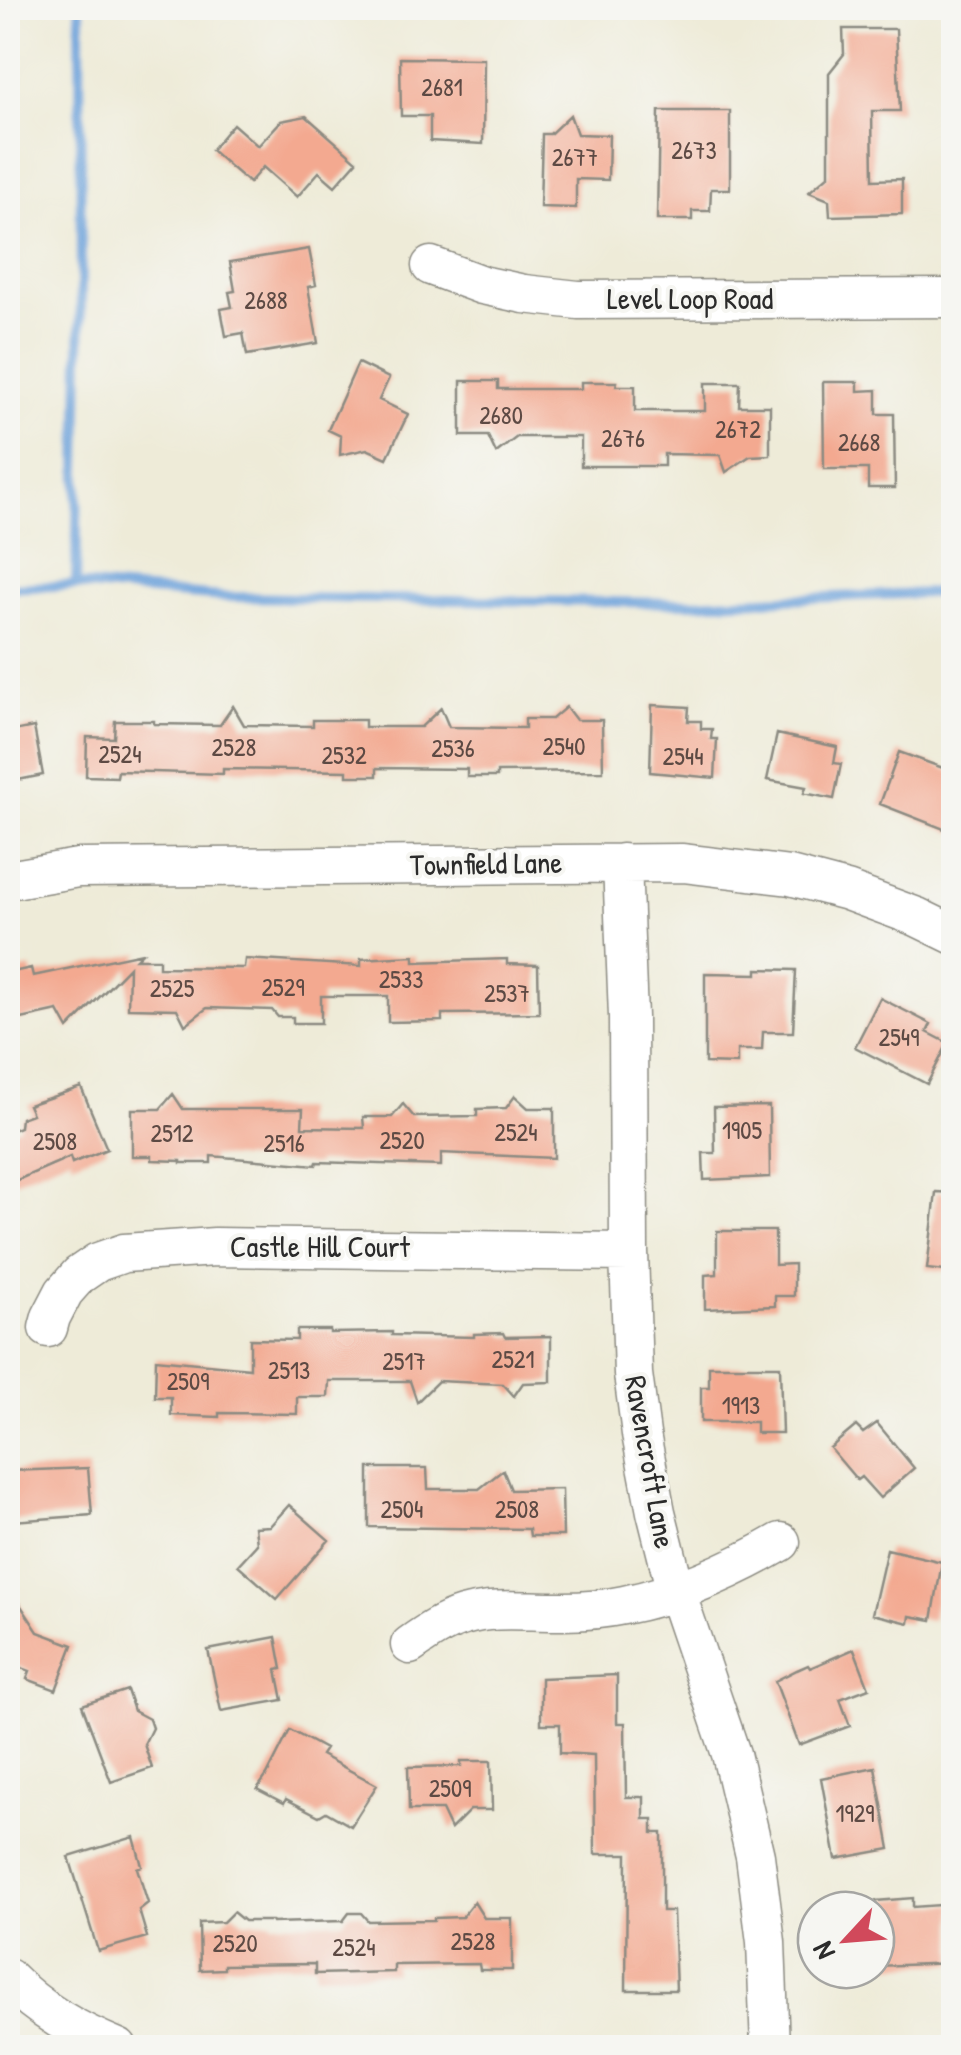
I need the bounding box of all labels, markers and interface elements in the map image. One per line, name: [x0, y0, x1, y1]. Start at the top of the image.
house number: 2681: [421, 70, 463, 104]
house number: 2673: [671, 133, 717, 167]
house number: 2677: [552, 140, 598, 174]
street label: Level Loop Road: [607, 278, 773, 318]
house number: 2688: [244, 283, 288, 317]
house number: 2680: [479, 398, 523, 432]
house number: 2672: [715, 412, 761, 446]
house number: 2676: [601, 421, 645, 455]
house number: 2668: [838, 425, 880, 459]
house number: 2540: [543, 729, 585, 763]
house number: 2528: [212, 730, 256, 764]
house number: 2536: [431, 731, 475, 765]
house number: 2524: [98, 737, 142, 771]
house number: 2532: [321, 738, 367, 772]
house number: 2544: [662, 739, 704, 773]
street label: Townfield Lane: [409, 842, 563, 884]
house number: 2533: [379, 962, 423, 996]
house number: 2529: [261, 970, 305, 1004]
house number: 2525: [150, 971, 195, 1005]
house number: 2537: [484, 976, 530, 1010]
house number: 2549: [879, 1020, 919, 1054]
house number: 1905: [722, 1113, 762, 1147]
house number: 2524: [494, 1115, 538, 1149]
house number: 2512: [150, 1116, 194, 1150]
house number: 2520: [379, 1123, 425, 1157]
house number: 2508: [33, 1124, 77, 1158]
house number: 2516: [263, 1126, 305, 1160]
street label: Castle Hill Court: [230, 1226, 411, 1266]
house number: 2521: [491, 1342, 535, 1376]
house number: 2517: [382, 1344, 426, 1378]
house number: 2513: [268, 1353, 310, 1387]
house number: 2509: [167, 1364, 209, 1398]
street label: Ravencroft Lane: [616, 1372, 686, 1551]
house number: 1913: [722, 1388, 760, 1422]
house number: 2504: [381, 1492, 423, 1526]
house number: 2508: [495, 1492, 539, 1526]
house number: 2509: [429, 1771, 471, 1805]
house number: 1929: [835, 1796, 875, 1830]
north arrow: [796, 1890, 896, 1990]
house number: 2528: [451, 1924, 495, 1958]
house number: 2520: [212, 1926, 258, 1960]
house number: 2524: [332, 1930, 376, 1964]
text: N: [803, 1936, 844, 1966]

